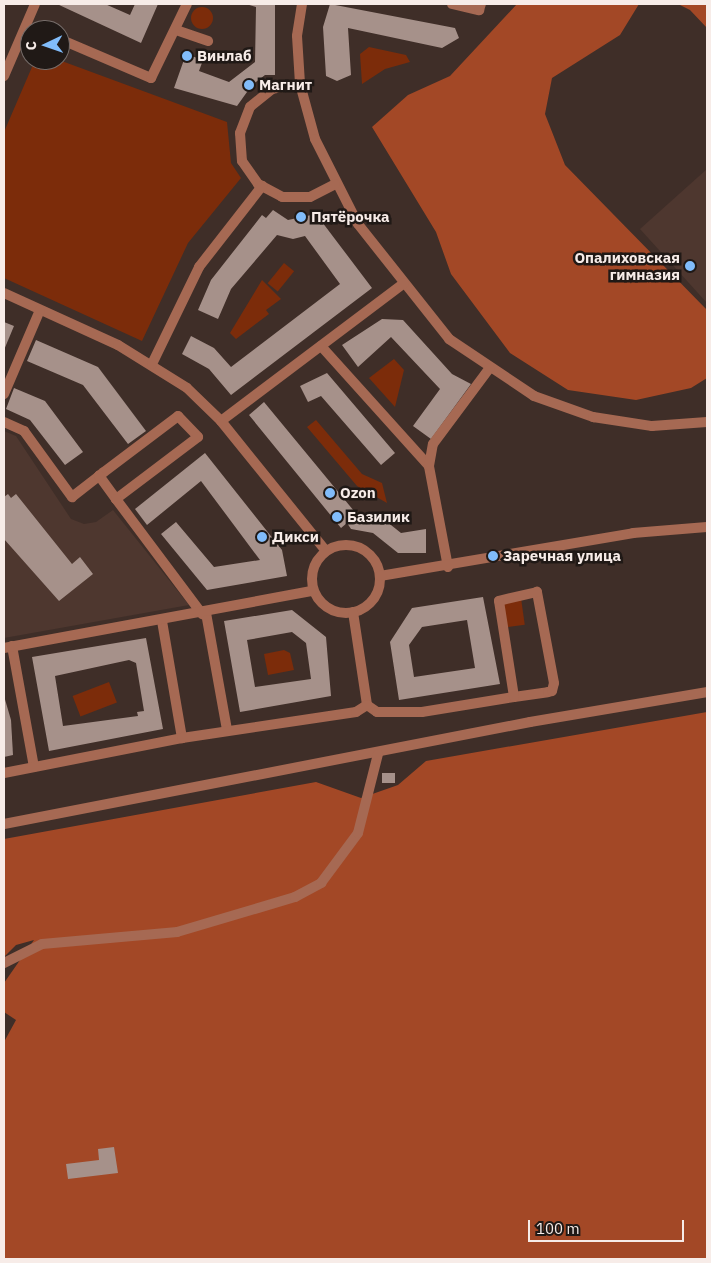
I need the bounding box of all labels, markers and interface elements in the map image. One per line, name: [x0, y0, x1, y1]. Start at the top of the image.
north arrow: [20, 20, 70, 70]
text: С: [22, 41, 40, 51]
place label: Винлаб: [197, 47, 252, 65]
marker: Винлаб: [181, 50, 193, 62]
place label: Магнит: [259, 76, 312, 94]
marker: Магнит: [243, 79, 255, 91]
place label: Пятёрочка: [311, 208, 390, 226]
marker: Пятёрочка: [295, 211, 307, 223]
place label: Опалиховская гимназия: [574, 248, 680, 283]
marker: Опалиховская гимназия: [684, 260, 696, 272]
place label: Ozon: [340, 484, 376, 502]
marker: Ozon: [324, 487, 336, 499]
place label: Базилик: [347, 508, 410, 526]
marker: Базилик: [331, 511, 343, 523]
place label: Дикси: [272, 528, 319, 546]
marker: Дикси: [256, 531, 268, 543]
place label: Заречная улица: [503, 547, 621, 565]
marker: Заречная улица: [487, 550, 499, 562]
scale bar: [531, 1210, 687, 1242]
text: 100 m: [536, 1219, 580, 1238]

